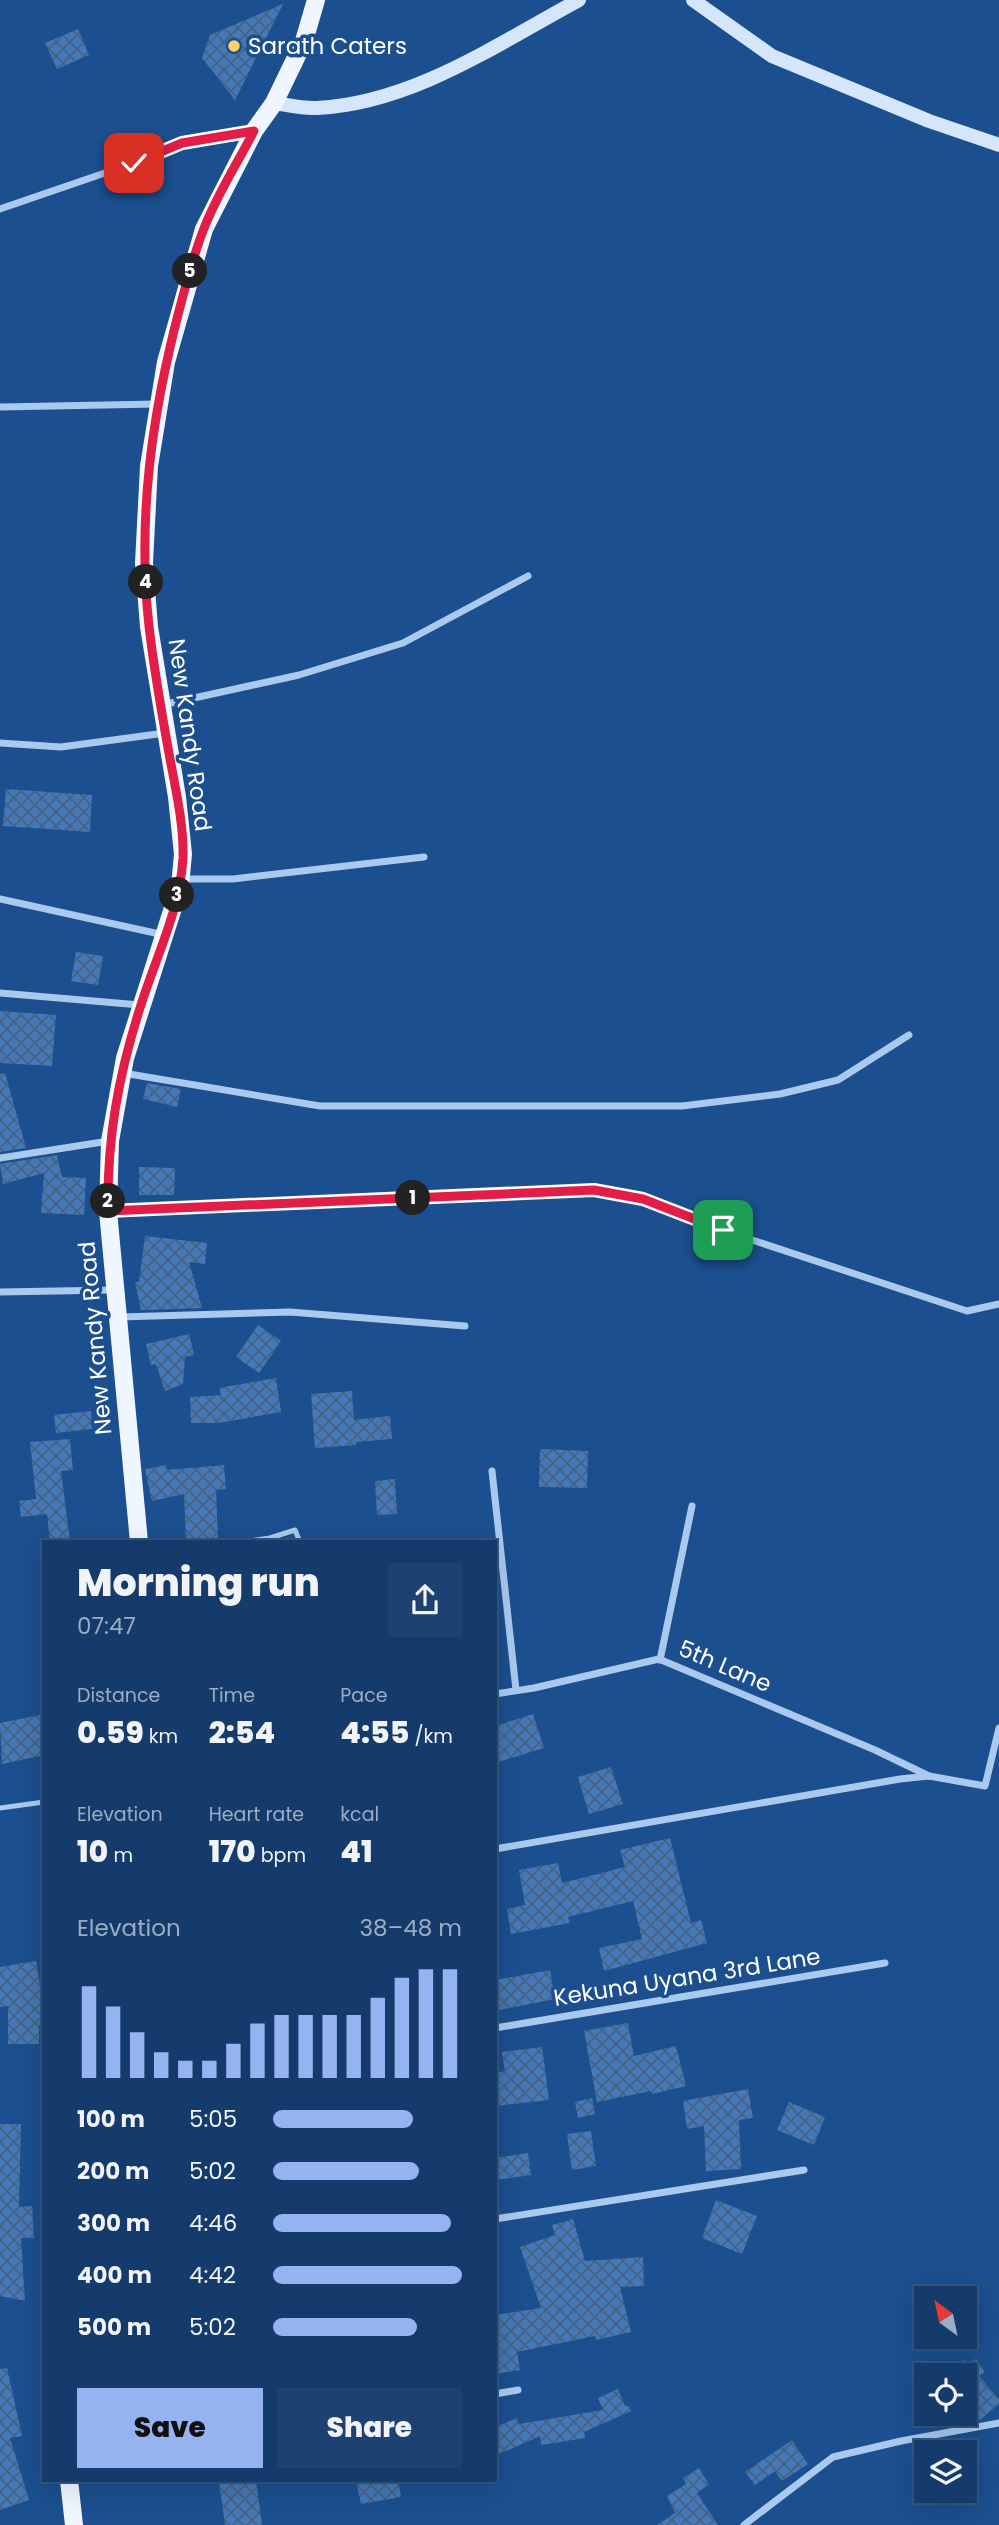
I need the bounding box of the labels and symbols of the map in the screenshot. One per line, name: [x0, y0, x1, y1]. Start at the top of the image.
place label: Sarath Caters: [248, 30, 407, 62]
marker: Sarath Caters: [226, 38, 242, 54]
pin: [104, 133, 164, 193]
pin: 5: [172, 254, 208, 288]
pin: 4: [128, 564, 164, 600]
street label: New Kandy Road: [161, 637, 219, 833]
pin: 3: [160, 878, 194, 912]
pin: 1: [396, 1180, 430, 1216]
pin: 2: [90, 1184, 126, 1218]
pin: [693, 1200, 753, 1260]
street label: New Kandy Road: [71, 1240, 119, 1436]
street label: 5th Lane: [674, 1632, 776, 1700]
street label: Kekuna Uyana 3rd Lane: [551, 1940, 823, 2014]
north arrow: [914, 2286, 976, 2348]

